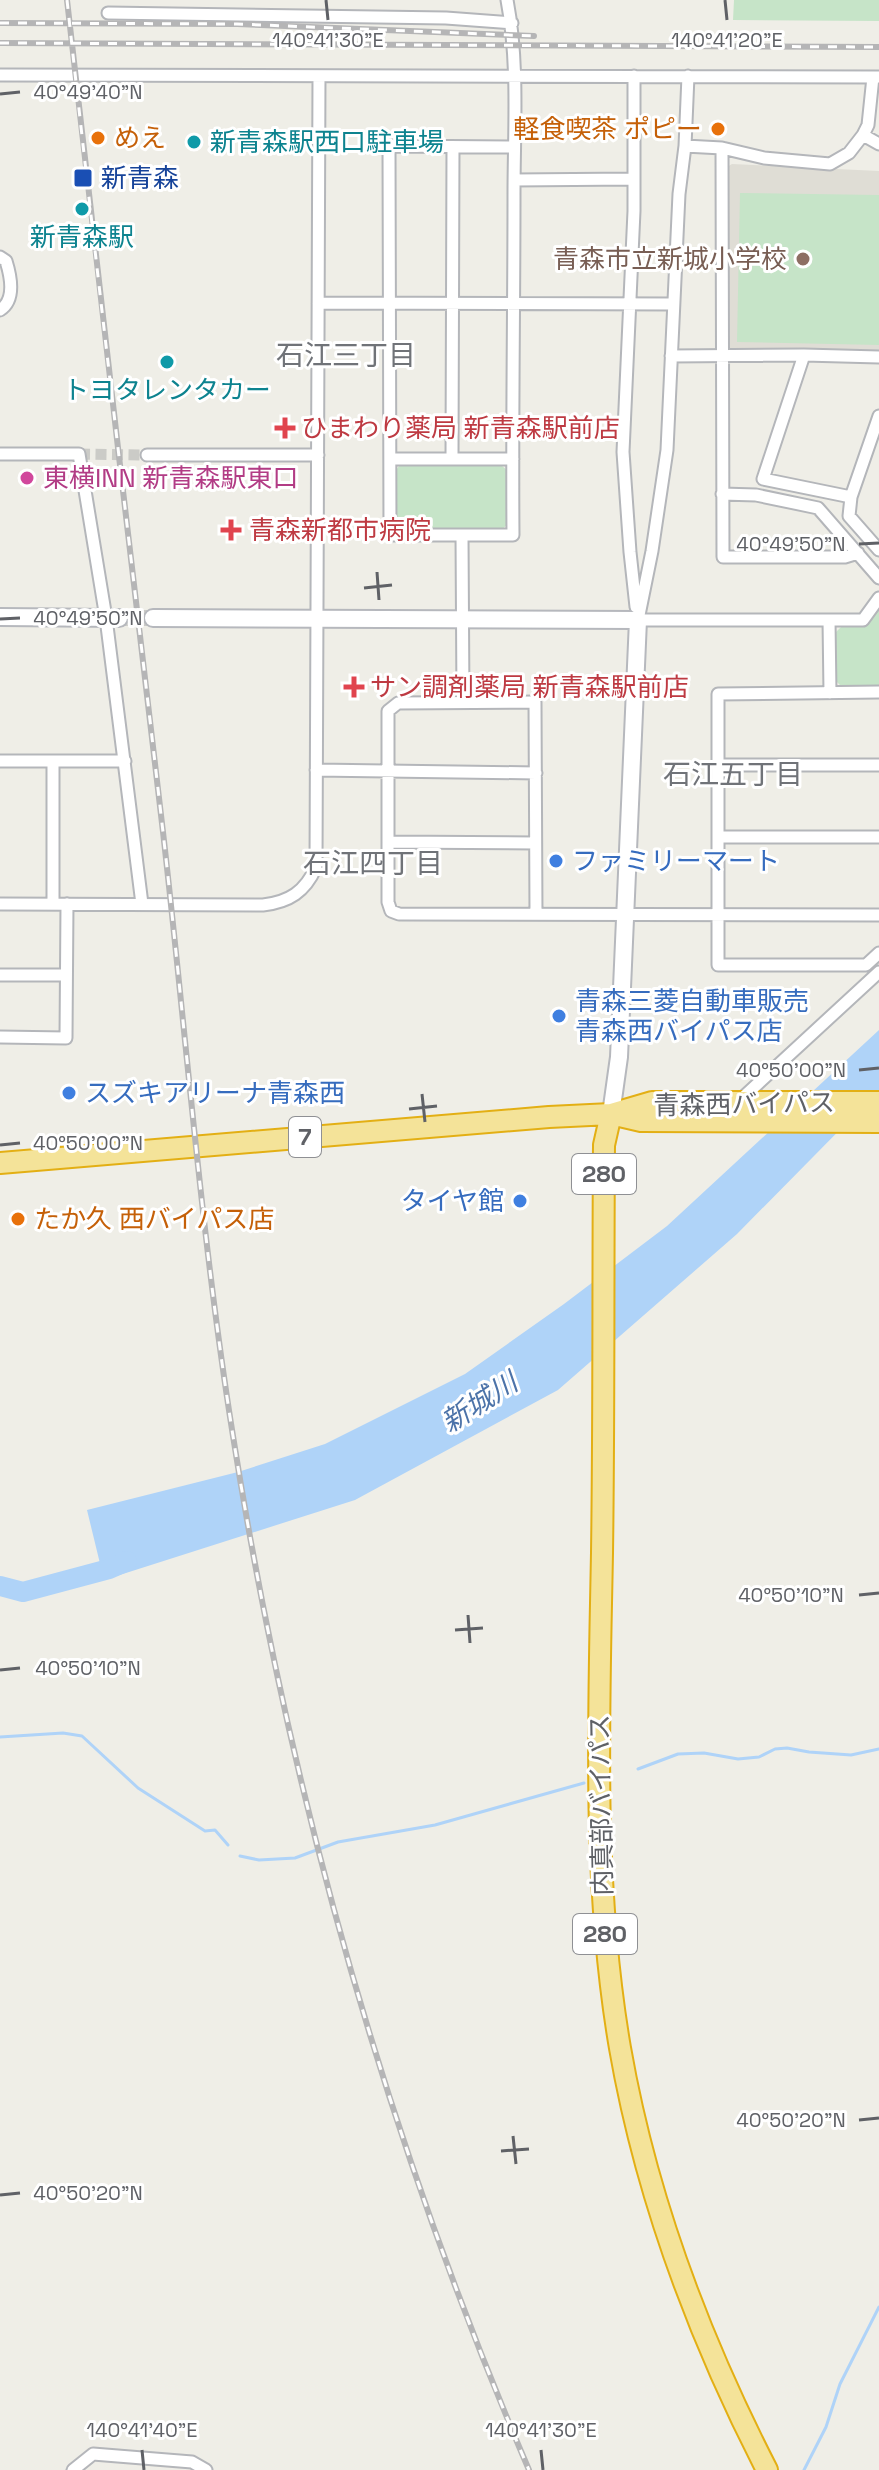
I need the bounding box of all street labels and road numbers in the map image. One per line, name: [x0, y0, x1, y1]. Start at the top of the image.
street label: 青森西バイパス: [653, 1085, 835, 1123]
road number: 7: [289, 1117, 321, 1157]
road number: 280: [572, 1154, 636, 1194]
street label: 内真部バイパス: [582, 1714, 620, 1896]
road number: 280: [573, 1914, 637, 1954]

